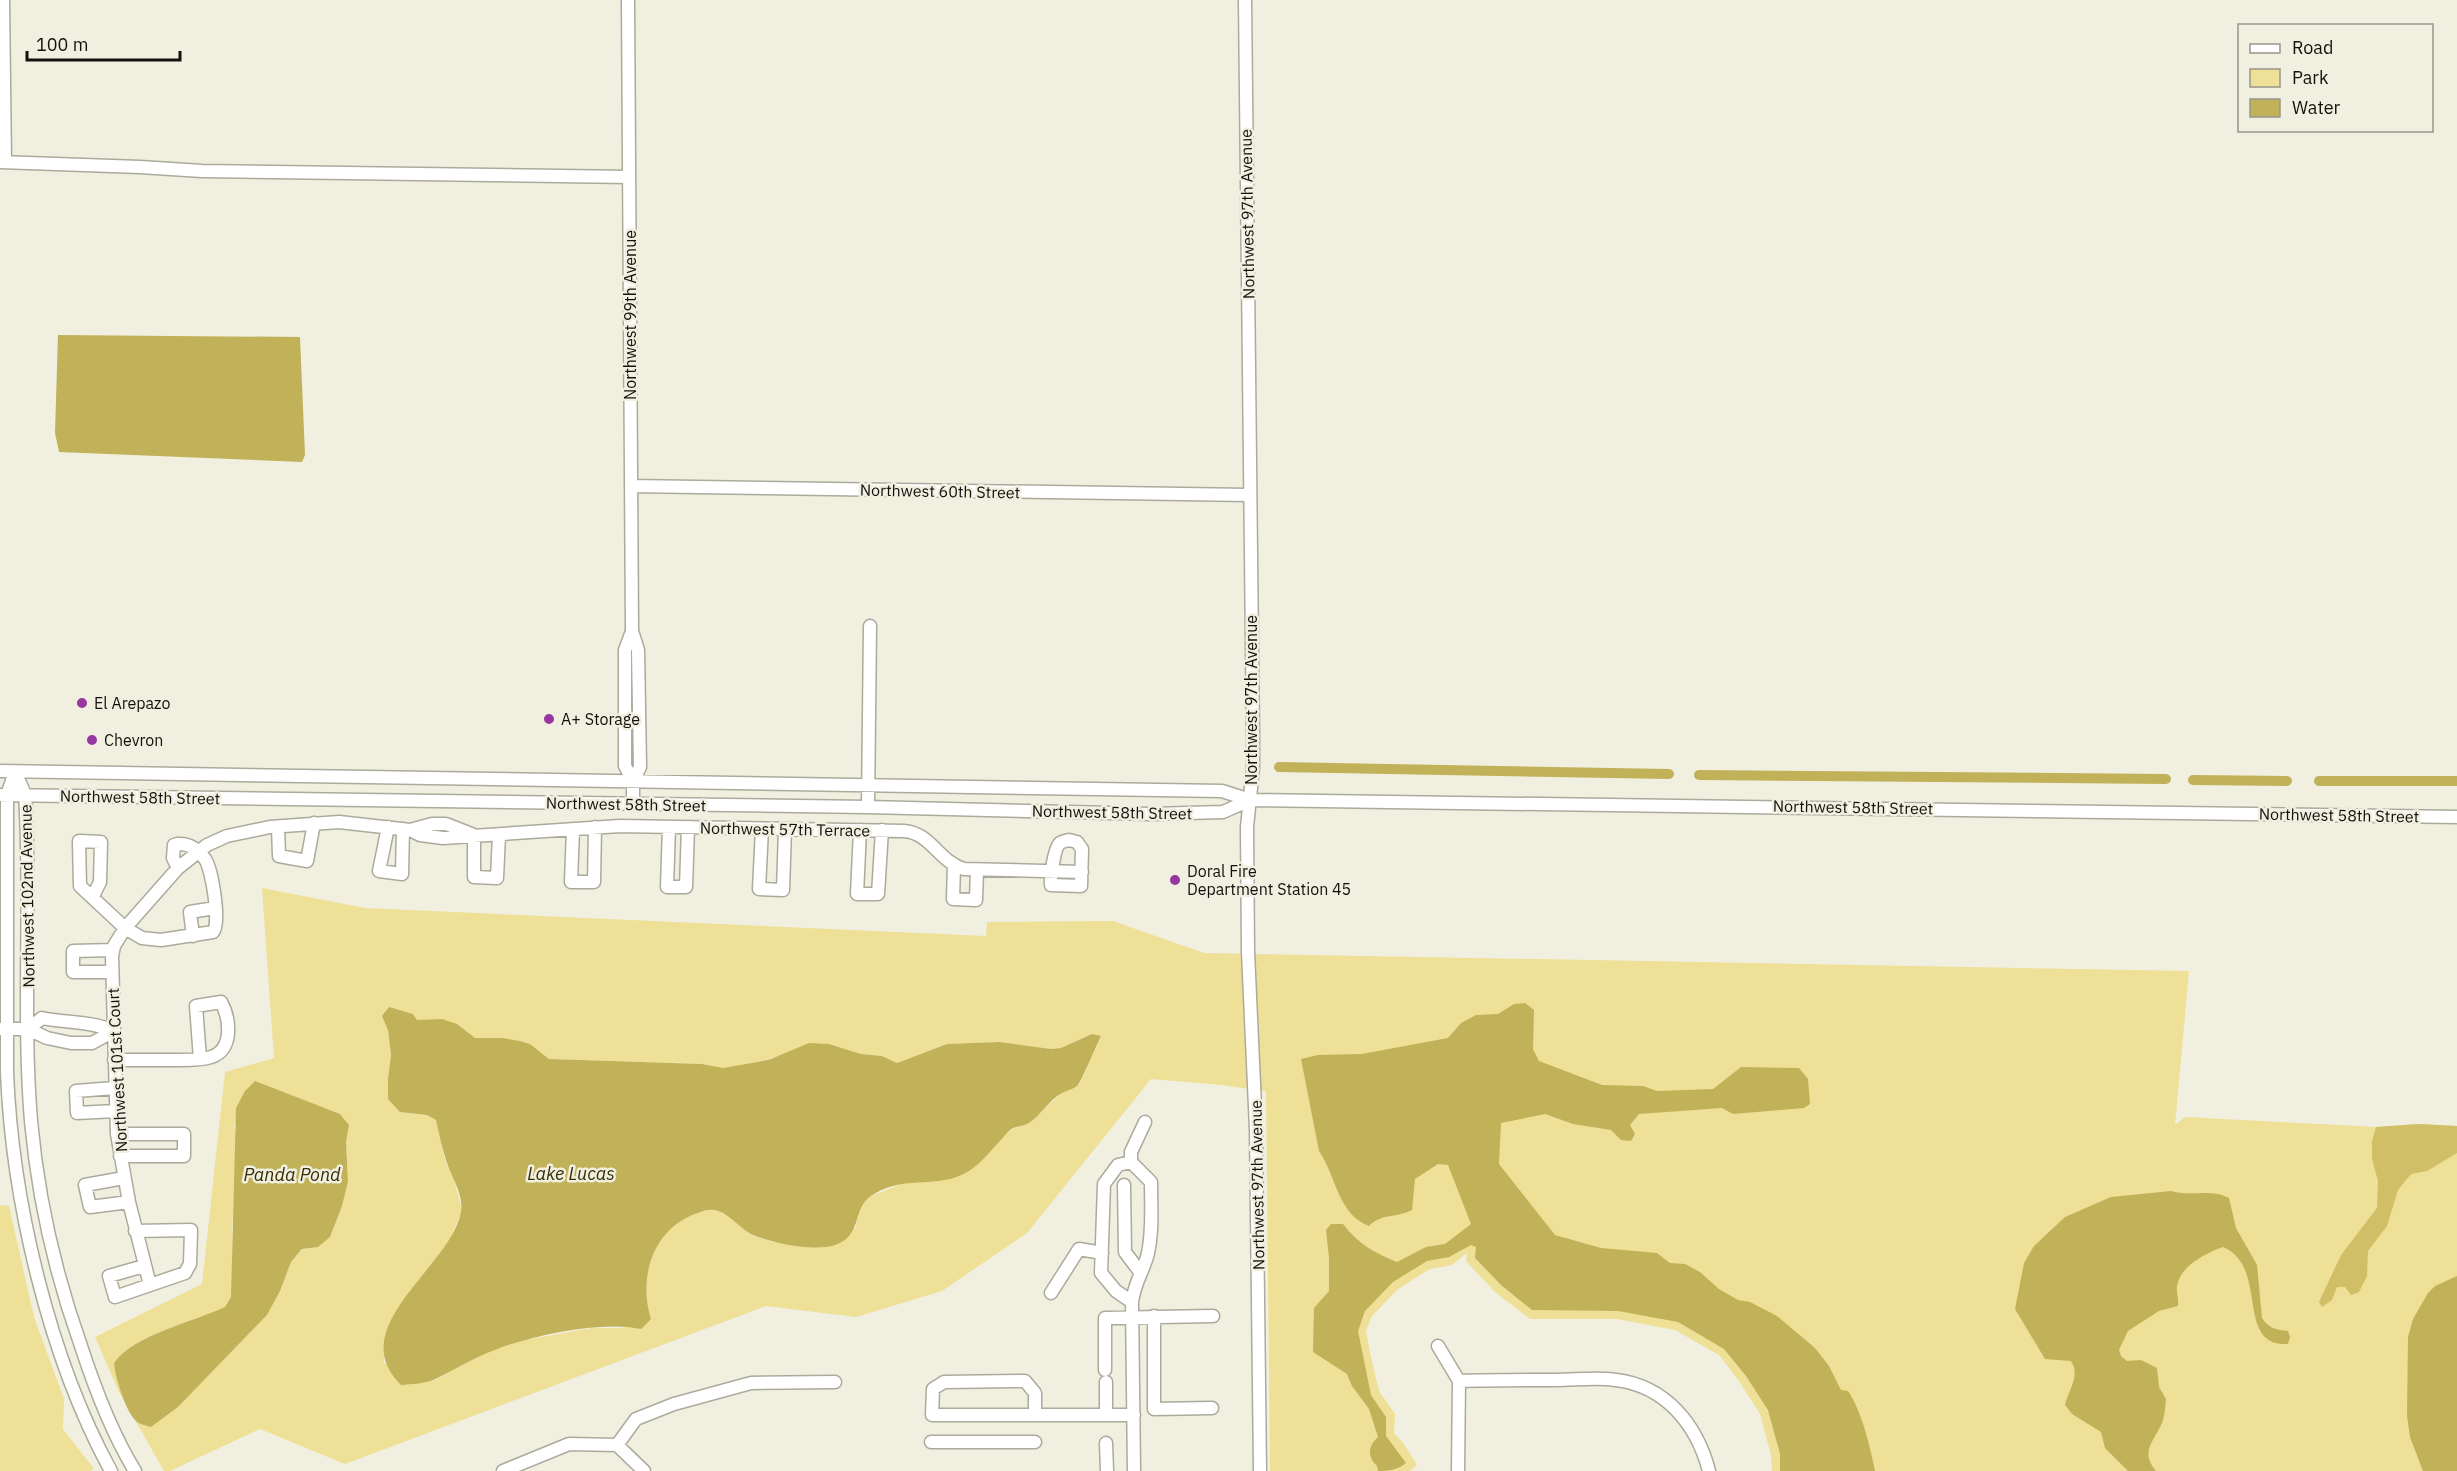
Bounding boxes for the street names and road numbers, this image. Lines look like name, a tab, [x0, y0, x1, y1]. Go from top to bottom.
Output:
street label: Northwest 97th Avenue	[1236, 129, 1258, 299]
street label: Northwest 99th Avenue	[620, 230, 640, 400]
street label: Northwest 60th Street	[860, 480, 1020, 502]
street label: Northwest 97th Avenue	[1241, 615, 1261, 785]
street label: Northwest 58th Street	[60, 786, 220, 808]
street label: Northwest 58th Street	[546, 793, 706, 815]
street label: Northwest 58th Street	[1773, 796, 1933, 818]
street label: Northwest 58th Street	[1032, 801, 1192, 823]
street label: Northwest 102nd Avenue	[15, 804, 39, 988]
street label: Northwest 58th Street	[2259, 804, 2419, 826]
street label: Northwest 57th Terrace	[700, 818, 871, 840]
street label: Northwest 101st Court	[103, 987, 131, 1153]
street label: Northwest 97th Avenue	[1246, 1100, 1268, 1270]

